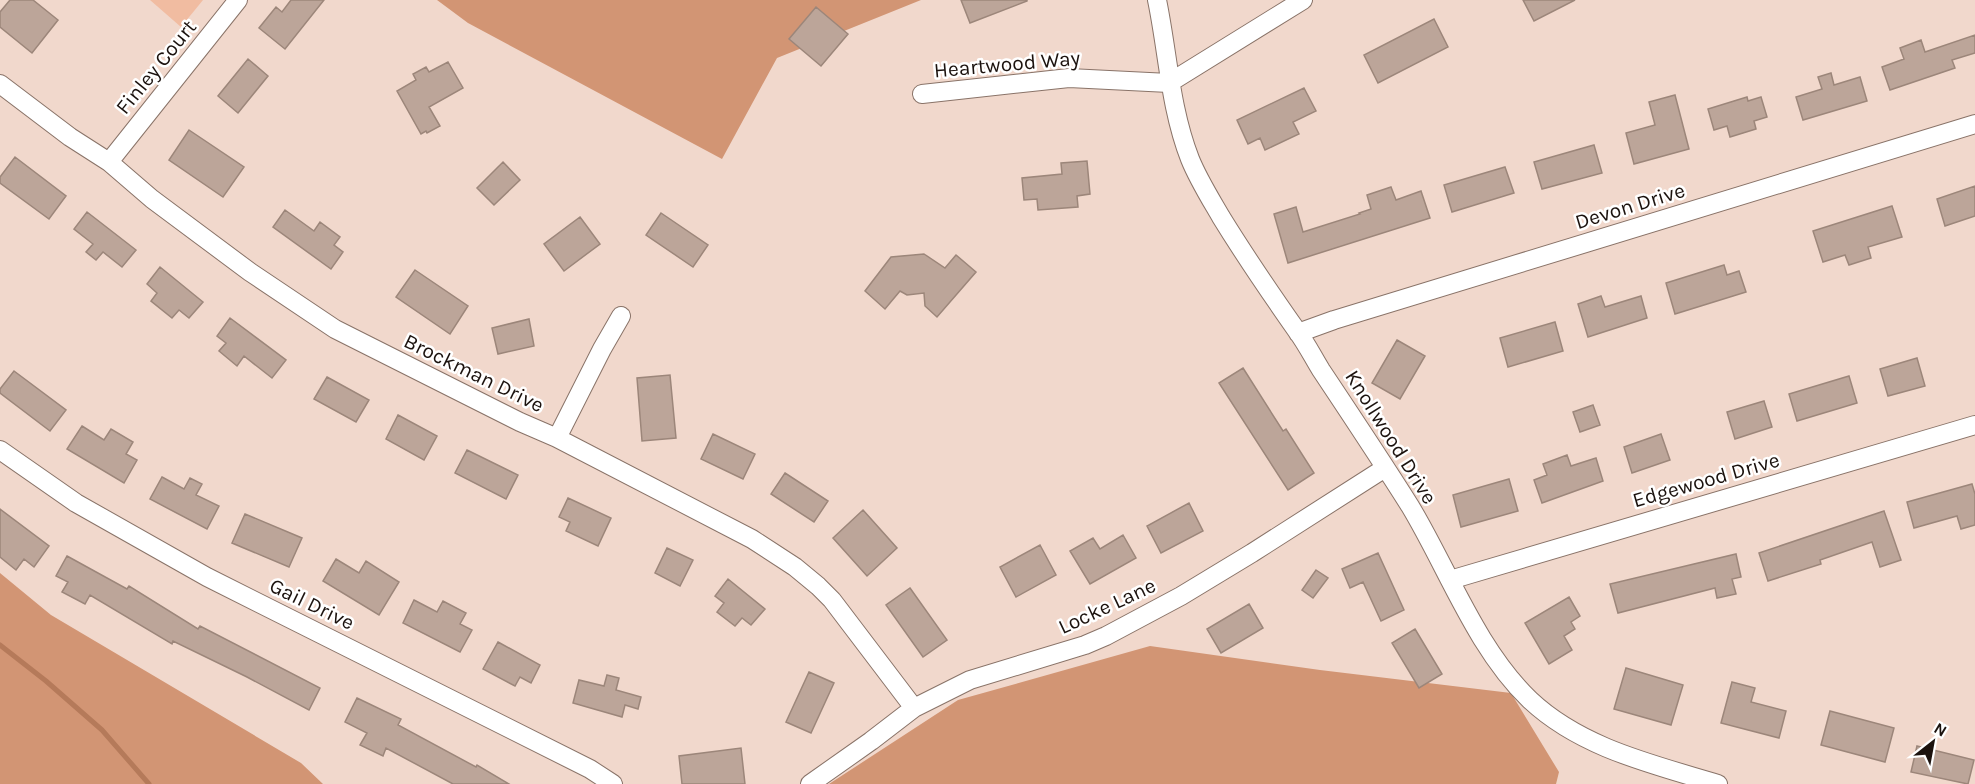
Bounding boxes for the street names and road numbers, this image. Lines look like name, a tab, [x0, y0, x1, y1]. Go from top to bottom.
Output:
street label: Finley Court	[111, 15, 201, 119]
street label: Heartwood Way	[933, 46, 1081, 82]
street label: Devon Drive	[1572, 178, 1688, 234]
street label: Brockman Drive	[400, 329, 548, 417]
street label: Knollwood Drive	[1340, 366, 1442, 508]
street label: Edgewood Drive	[1630, 448, 1782, 512]
street label: Gail Drive	[266, 573, 358, 635]
street label: Locke Lane	[1055, 573, 1159, 639]

